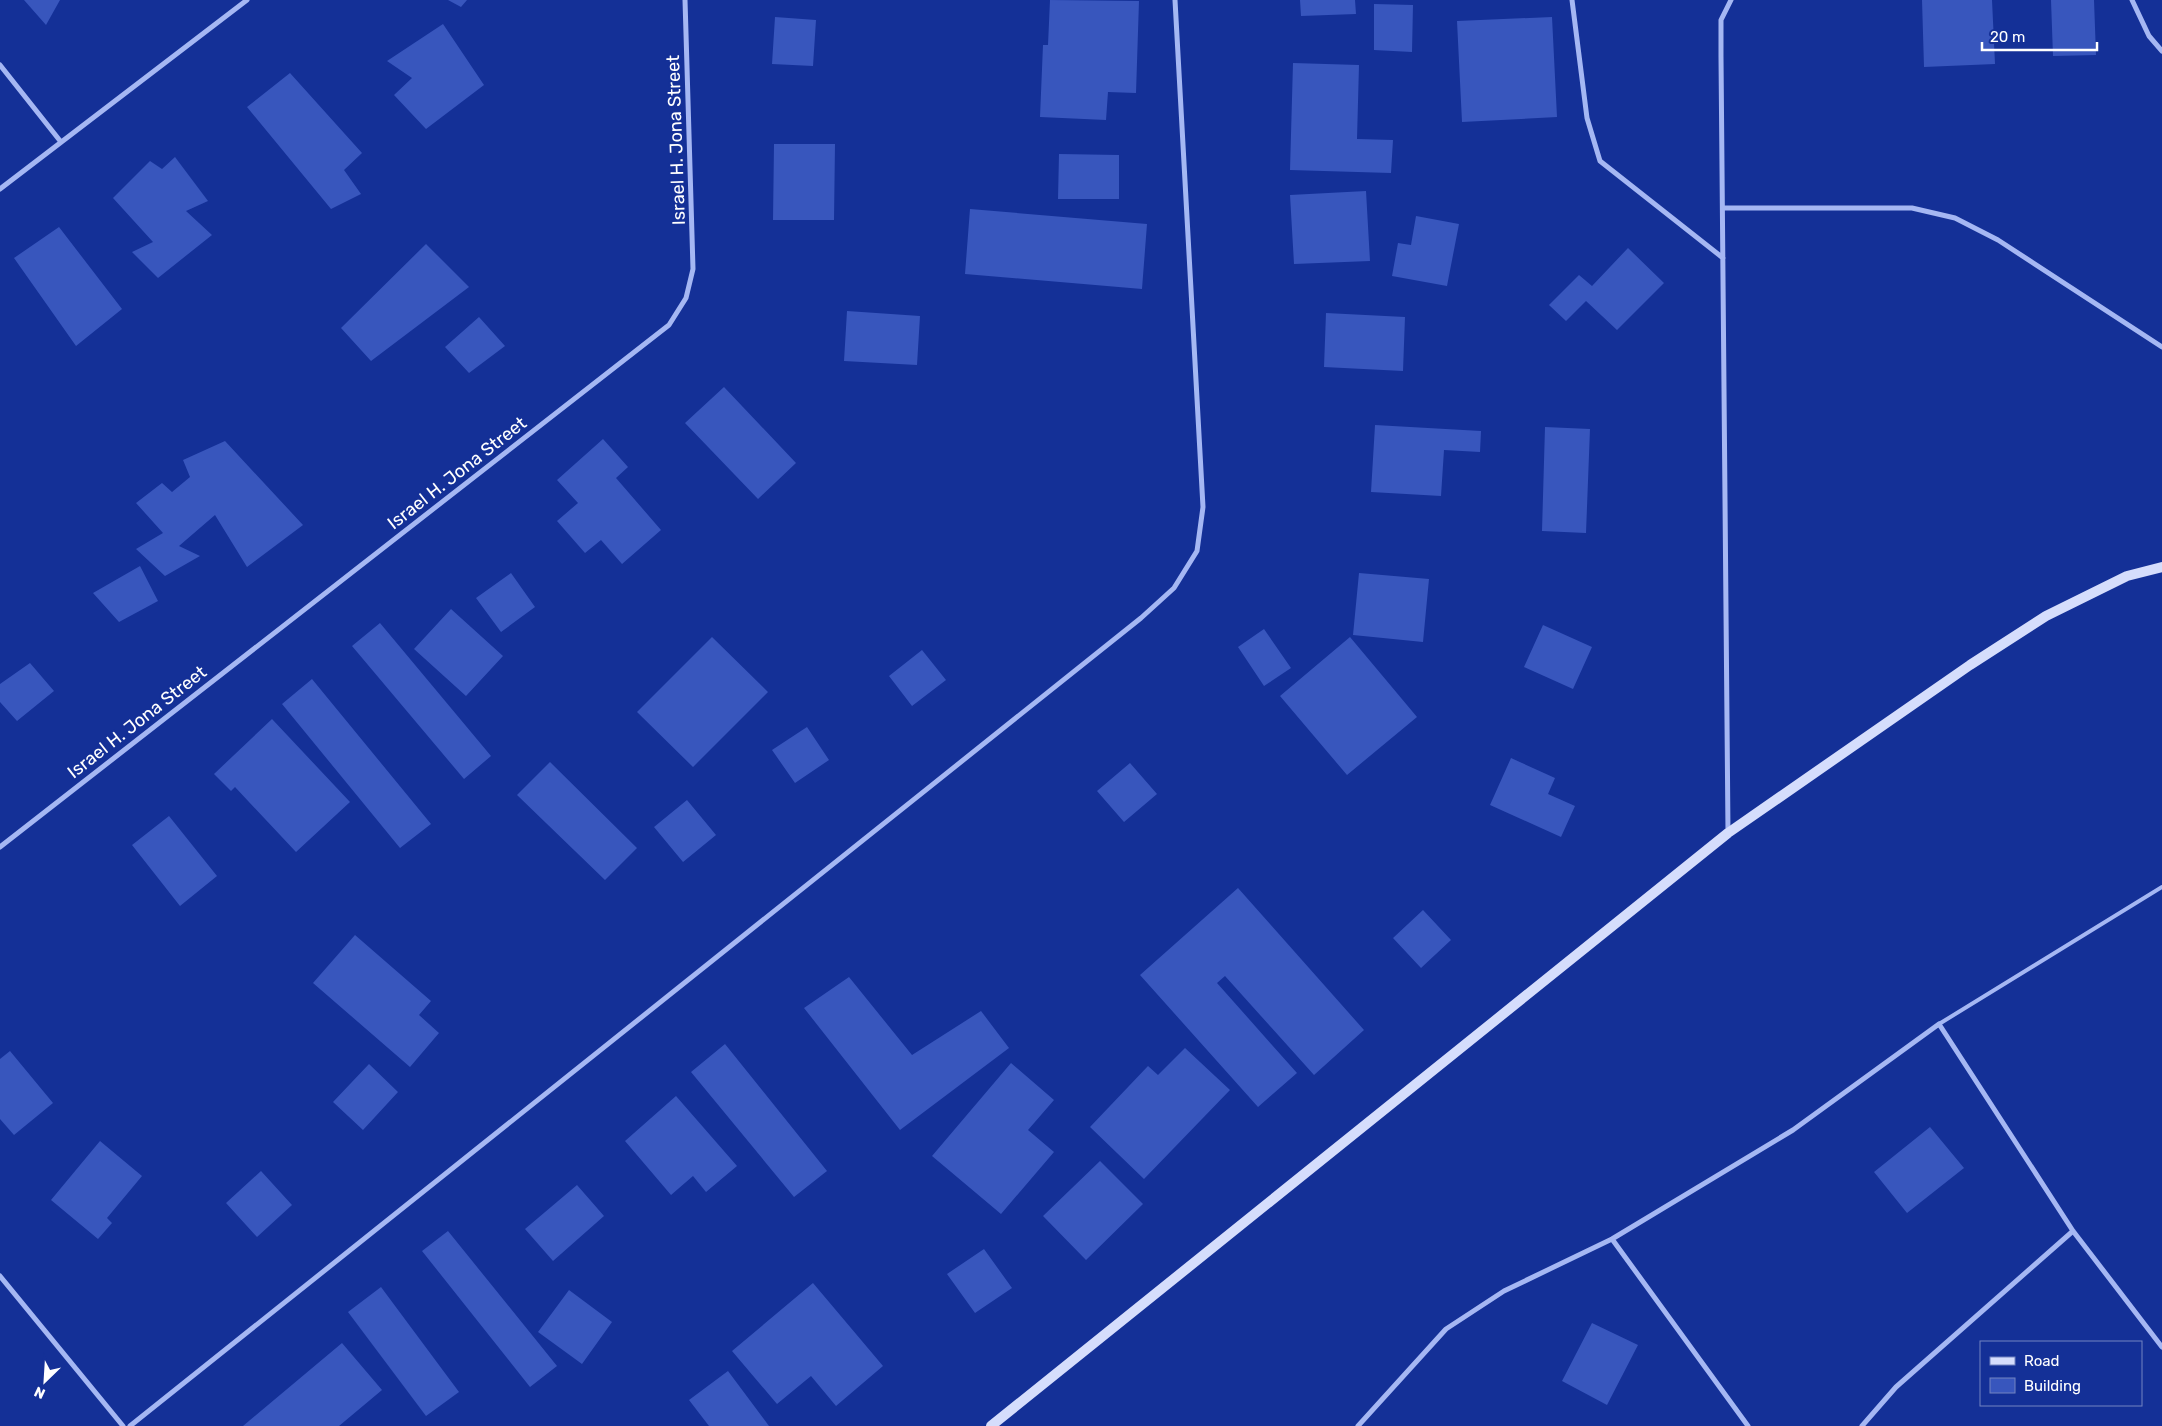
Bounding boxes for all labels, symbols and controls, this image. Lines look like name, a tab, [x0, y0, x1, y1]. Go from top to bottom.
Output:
scale bar	[1982, 20, 2097, 52]
text: 20 m	[1990, 28, 2025, 46]
street label: Israel H. Jona Street	[662, 55, 690, 225]
street label: Israel H. Jona Street	[383, 412, 531, 534]
street label: Israel H. Jona Street	[63, 661, 211, 783]
legend	[1980, 1341, 2142, 1406]
text: Road	[2024, 1352, 2060, 1370]
north arrow	[20, 1356, 70, 1406]
text: Building	[2024, 1377, 2081, 1395]
text: N	[32, 1382, 48, 1402]

